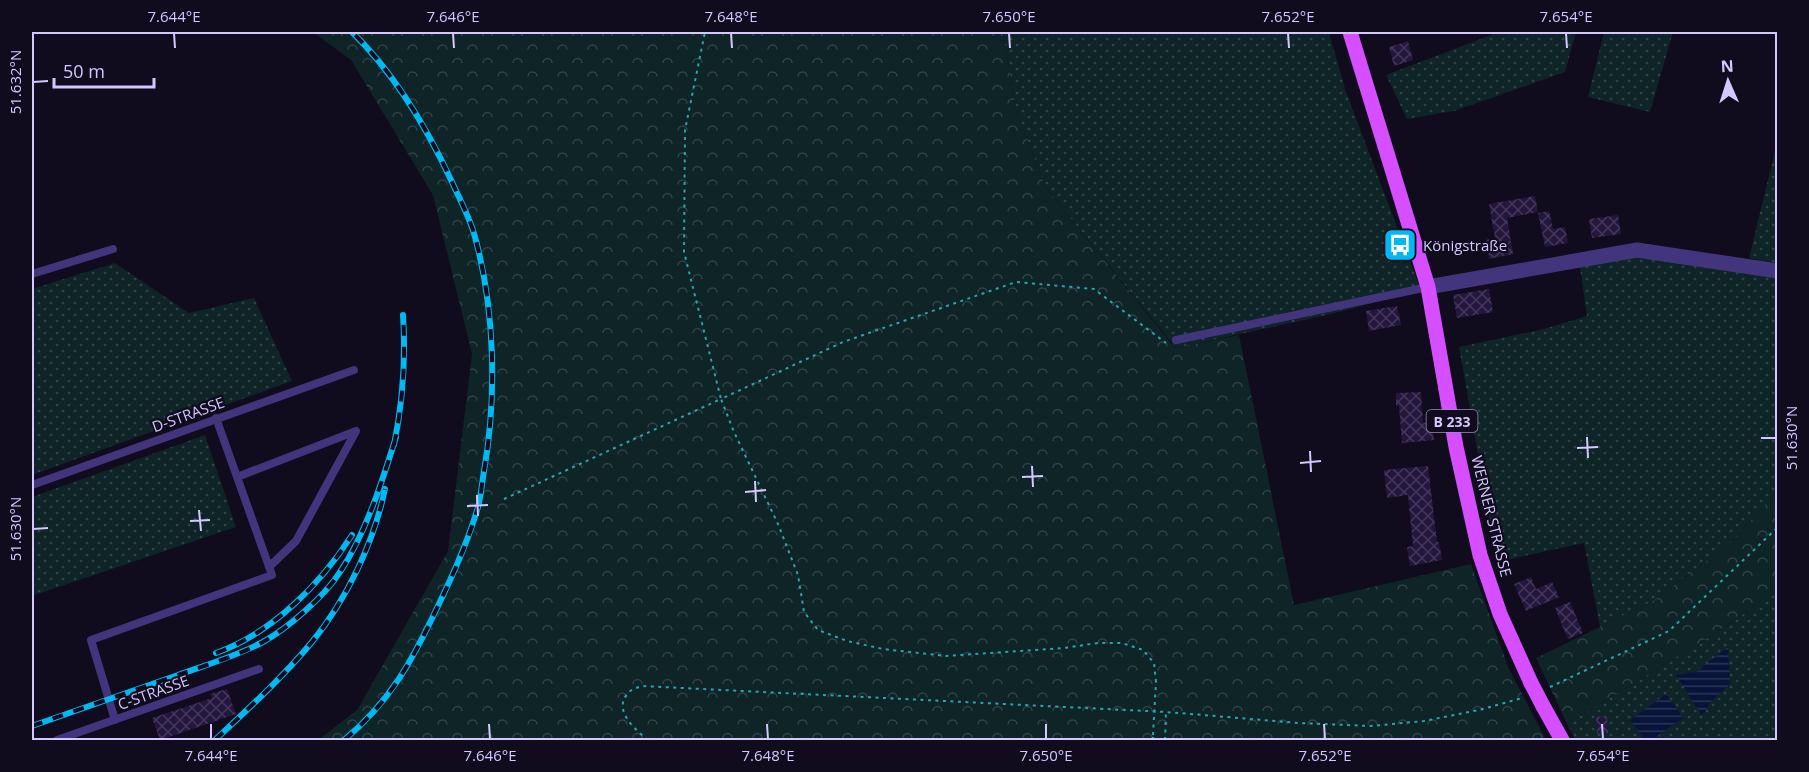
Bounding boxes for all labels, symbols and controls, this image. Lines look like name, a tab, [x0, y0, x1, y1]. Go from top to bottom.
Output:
text: 7.644°E	[147, 6, 201, 26]
text: 7.646°E	[426, 6, 480, 26]
text: 7.648°E	[704, 6, 758, 26]
text: 7.650°E	[982, 6, 1036, 26]
text: 7.652°E	[1261, 6, 1315, 26]
text: 7.654°E	[1539, 6, 1593, 26]
text: 51.632°N	[5, 50, 25, 114]
scale bar	[54, 51, 154, 89]
north arrow	[1698, 51, 1758, 111]
text: N	[1720, 55, 1734, 77]
text: 50 m	[63, 59, 105, 83]
bus stop icon: Königstraße	[1382, 227, 1418, 263]
place label: Königstraße	[1423, 235, 1507, 255]
street label: D-STRASSE	[149, 392, 227, 436]
text: 51.630°N	[1781, 406, 1801, 470]
road number: B 233	[1426, 410, 1478, 432]
street label: WERNER STRASSE	[1467, 453, 1517, 579]
text: 51.630°N	[5, 497, 25, 561]
street label: C-STRASSE	[115, 670, 191, 714]
text: 7.644°E	[184, 745, 238, 765]
text: 7.646°E	[463, 745, 517, 765]
text: 7.648°E	[741, 745, 795, 765]
text: 7.650°E	[1019, 745, 1073, 765]
text: 7.652°E	[1298, 745, 1352, 765]
text: 7.654°E	[1576, 745, 1630, 765]

